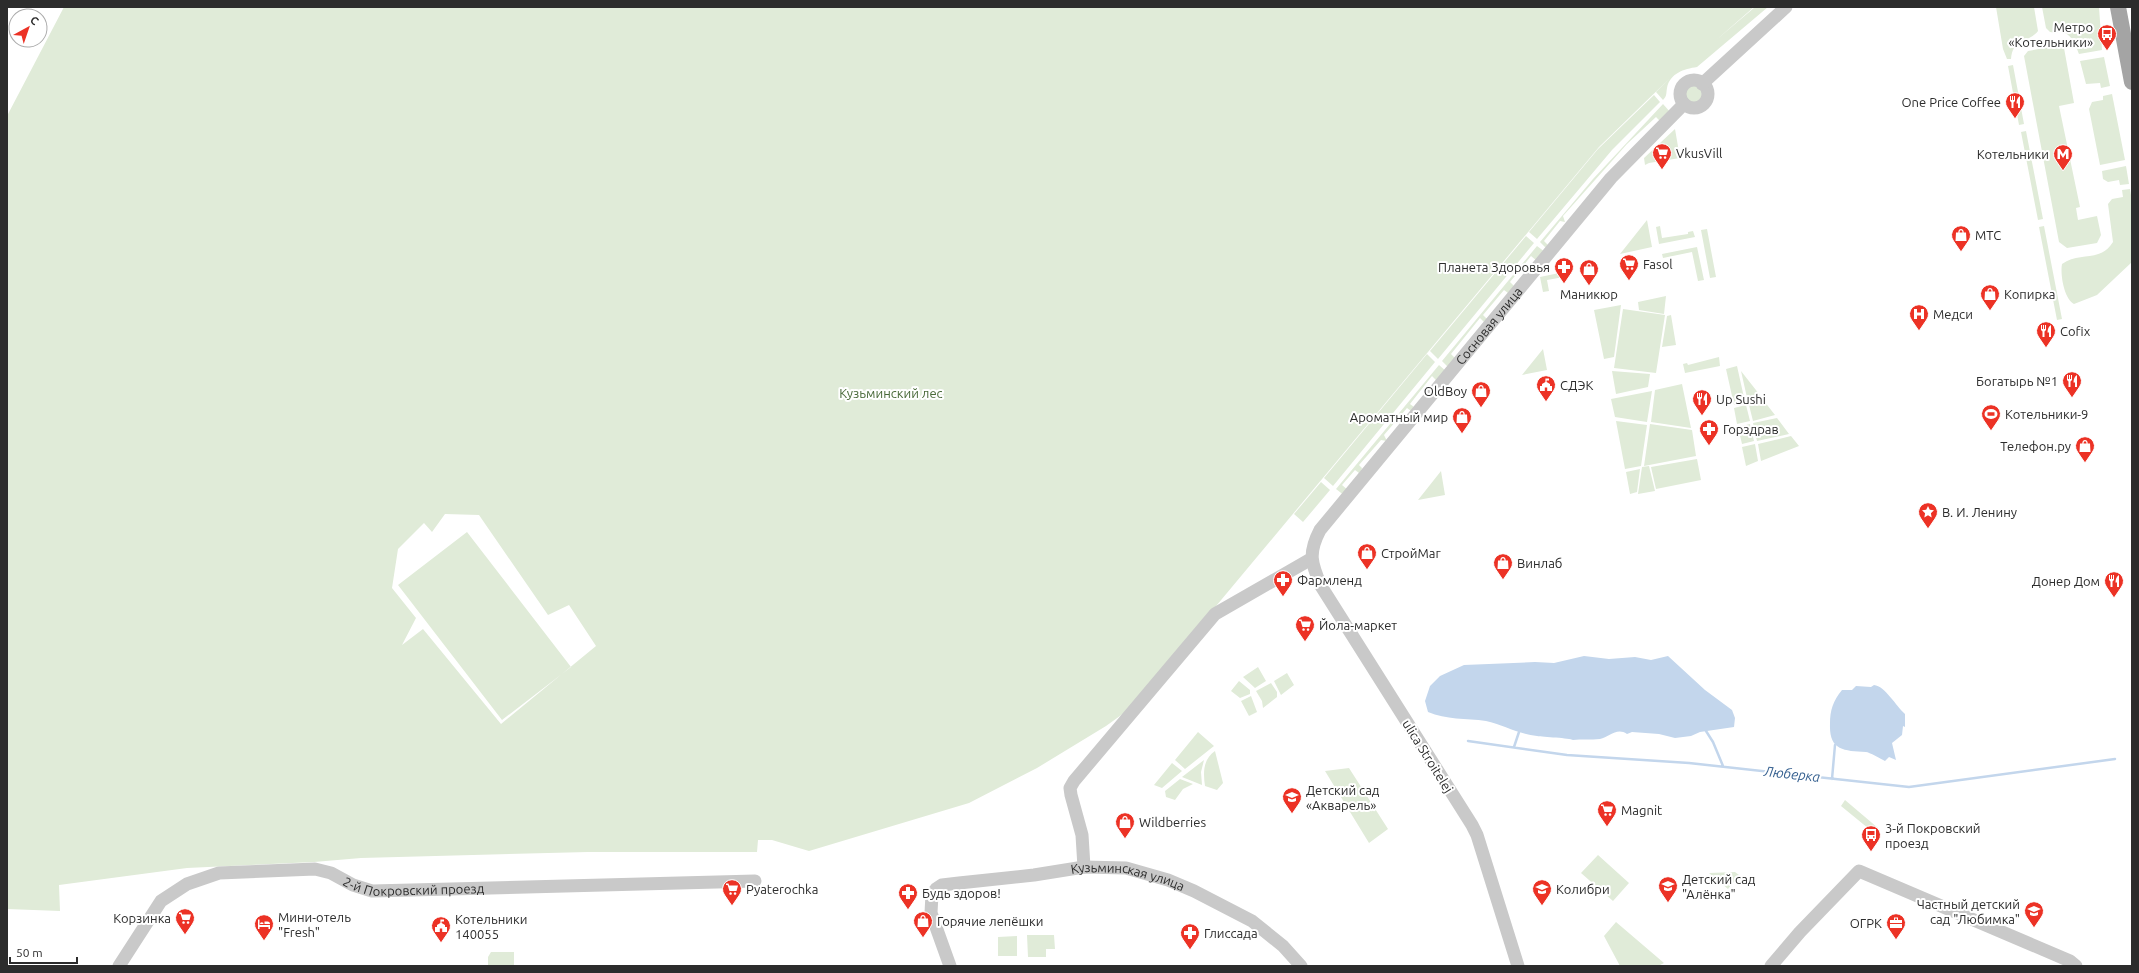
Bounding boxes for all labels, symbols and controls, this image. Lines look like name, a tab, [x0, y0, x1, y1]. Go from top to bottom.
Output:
north arrow	[8, 8, 48, 48]
text: С	[28, 13, 41, 27]
place label: Метро «Котельники»	[2008, 20, 2093, 49]
bus stop icon: Метро «Котельники»	[2096, 23, 2118, 51]
restaurant icon: One Price Coffee	[2004, 91, 2026, 119]
place label: One Price Coffee	[1902, 95, 2001, 109]
supermarket icon: VkusVill	[1651, 142, 1673, 170]
metro station icon: Котельники	[2052, 143, 2074, 171]
place label: VkusVill	[1676, 146, 1723, 160]
place label: Котельники	[1977, 147, 2049, 161]
shop icon: МТС	[1950, 224, 1972, 252]
place label: МТС	[1975, 228, 2001, 242]
supermarket icon: Fasol	[1618, 253, 1640, 281]
pharmacy icon: Планета Здоровья	[1553, 256, 1575, 284]
place label: Fasol	[1643, 257, 1673, 271]
shop icon: Маникюр	[1578, 258, 1600, 286]
place label: Планета Здоровья	[1438, 260, 1550, 274]
shop icon: Копирка	[1979, 283, 2001, 311]
street label: Сосновая улица	[1453, 284, 1525, 367]
place label: Маникюр	[1560, 287, 1618, 301]
place label: Копирка	[2004, 287, 2056, 301]
hospital icon: Медси	[1908, 303, 1930, 331]
place label: Медси	[1933, 307, 1973, 321]
restaurant icon: Cofix	[2035, 320, 2057, 348]
place label: Cofix	[2060, 324, 2091, 338]
restaurant icon: Богатырь №1	[2061, 370, 2083, 398]
public building icon: СДЭК	[1535, 374, 1557, 402]
place label: Богатырь №1	[1976, 374, 2058, 388]
place label: СДЭК	[1560, 378, 1593, 392]
shop icon: OldBoy	[1470, 380, 1492, 408]
place label: OldBoy	[1424, 384, 1467, 398]
park label: Кузьминский лес	[839, 386, 943, 400]
restaurant icon: Up Sushi	[1691, 388, 1713, 416]
place label: Up Sushi	[1716, 392, 1766, 406]
sports icon: Котельники-9	[1980, 403, 2002, 431]
shop icon: Ароматный мир	[1451, 406, 1473, 434]
place label: Котельники-9	[2005, 407, 2088, 421]
place label: Ароматный мир	[1350, 410, 1448, 424]
pharmacy icon: Горздрав	[1698, 418, 1720, 446]
place label: Горздрав	[1723, 422, 1779, 436]
shop icon: Телефон.ру	[2074, 435, 2096, 463]
place label: Телефон.ру	[2000, 439, 2071, 453]
place icon: В. И. Ленину	[1917, 501, 1939, 529]
place label: В. И. Ленину	[1942, 505, 2017, 519]
shop icon: СтройМаг	[1356, 542, 1378, 570]
place label: СтройМаг	[1381, 546, 1441, 560]
shop icon: Винлаб	[1492, 552, 1514, 580]
place label: Винлаб	[1517, 556, 1562, 570]
pharmacy icon: Фармленд	[1272, 569, 1294, 597]
restaurant icon: Донер Дом	[2103, 570, 2125, 598]
place label: Фармленд	[1297, 573, 1362, 587]
place label: Донер Дом	[2032, 574, 2100, 588]
supermarket icon: Йола-маркет	[1294, 614, 1316, 642]
place label: Йола-маркет	[1319, 618, 1397, 632]
street label: ulica Stroitelej	[1400, 717, 1456, 795]
water label: Люберка	[1762, 763, 1821, 785]
place label: Детский сад «Акварель»	[1306, 783, 1380, 812]
school or university icon: Детский сад «Акварель»	[1281, 786, 1303, 814]
supermarket icon: Magnit	[1596, 799, 1618, 827]
place label: Magnit	[1621, 803, 1662, 817]
shop icon: Wildberries	[1114, 811, 1136, 839]
place label: Wildberries	[1139, 815, 1206, 829]
place label: 3-й Покровский проезд	[1885, 821, 1981, 850]
bus stop icon: 3-й Покровский проезд	[1860, 824, 1882, 852]
street label: Кузьминская улица	[1070, 860, 1187, 893]
place label: Детский сад "Алёнка"	[1682, 872, 1756, 901]
street label: 2-й Покровский проезд	[341, 874, 485, 898]
school or university icon: Детский сад "Алёнка"	[1657, 875, 1679, 903]
supermarket icon: Pyaterochka	[721, 878, 743, 906]
school or university icon: Колибри	[1531, 878, 1553, 906]
place label: Pyaterochka	[746, 882, 818, 896]
pharmacy icon: Будь здоров!	[897, 882, 919, 910]
place label: Колибри	[1556, 882, 1610, 896]
place label: Будь здоров!	[922, 886, 1001, 900]
place label: Частный детский сад "Любимка"	[1917, 897, 2020, 926]
school or university icon: Частный детский сад "Любимка"	[2023, 900, 2045, 928]
supermarket icon: Корзинка	[174, 907, 196, 935]
place label: Мини-отель "Fresh"	[278, 910, 351, 939]
shop icon: Горячие лепёшки	[912, 910, 934, 938]
place label: Корзинка	[113, 911, 171, 925]
place label: Котельники 140055	[455, 912, 527, 941]
office icon: ОГРК	[1885, 912, 1907, 940]
hotel icon: Мини-отель "Fresh"	[253, 913, 275, 941]
place label: Горячие лепёшки	[937, 914, 1043, 928]
public building icon: Котельники 140055	[430, 915, 452, 943]
place label: ОГРК	[1850, 916, 1882, 930]
pharmacy icon: Глиссада	[1179, 922, 1201, 950]
place label: Глиссада	[1204, 926, 1258, 940]
scale bar	[10, 939, 77, 965]
text: 50 m	[16, 946, 43, 959]

